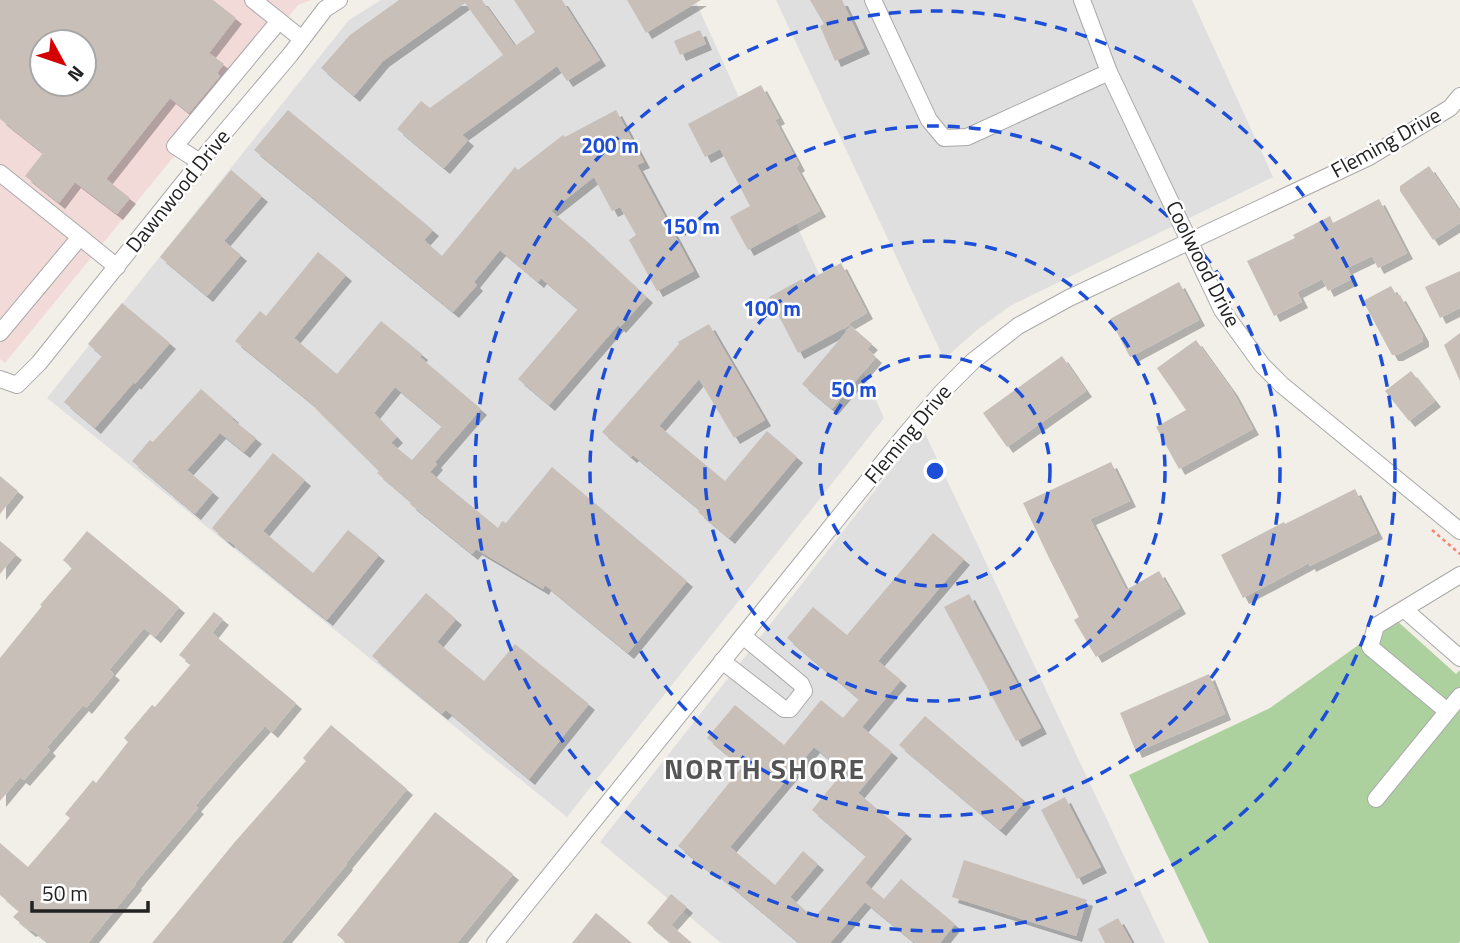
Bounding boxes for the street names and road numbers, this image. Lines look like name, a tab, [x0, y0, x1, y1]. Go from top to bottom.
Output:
street label: Fleming Drive	[1325, 99, 1446, 186]
street label: Dawnwood Drive	[117, 122, 237, 259]
street label: Coolwood Drive	[1158, 195, 1249, 332]
street label: Fleming Drive	[856, 377, 958, 490]

